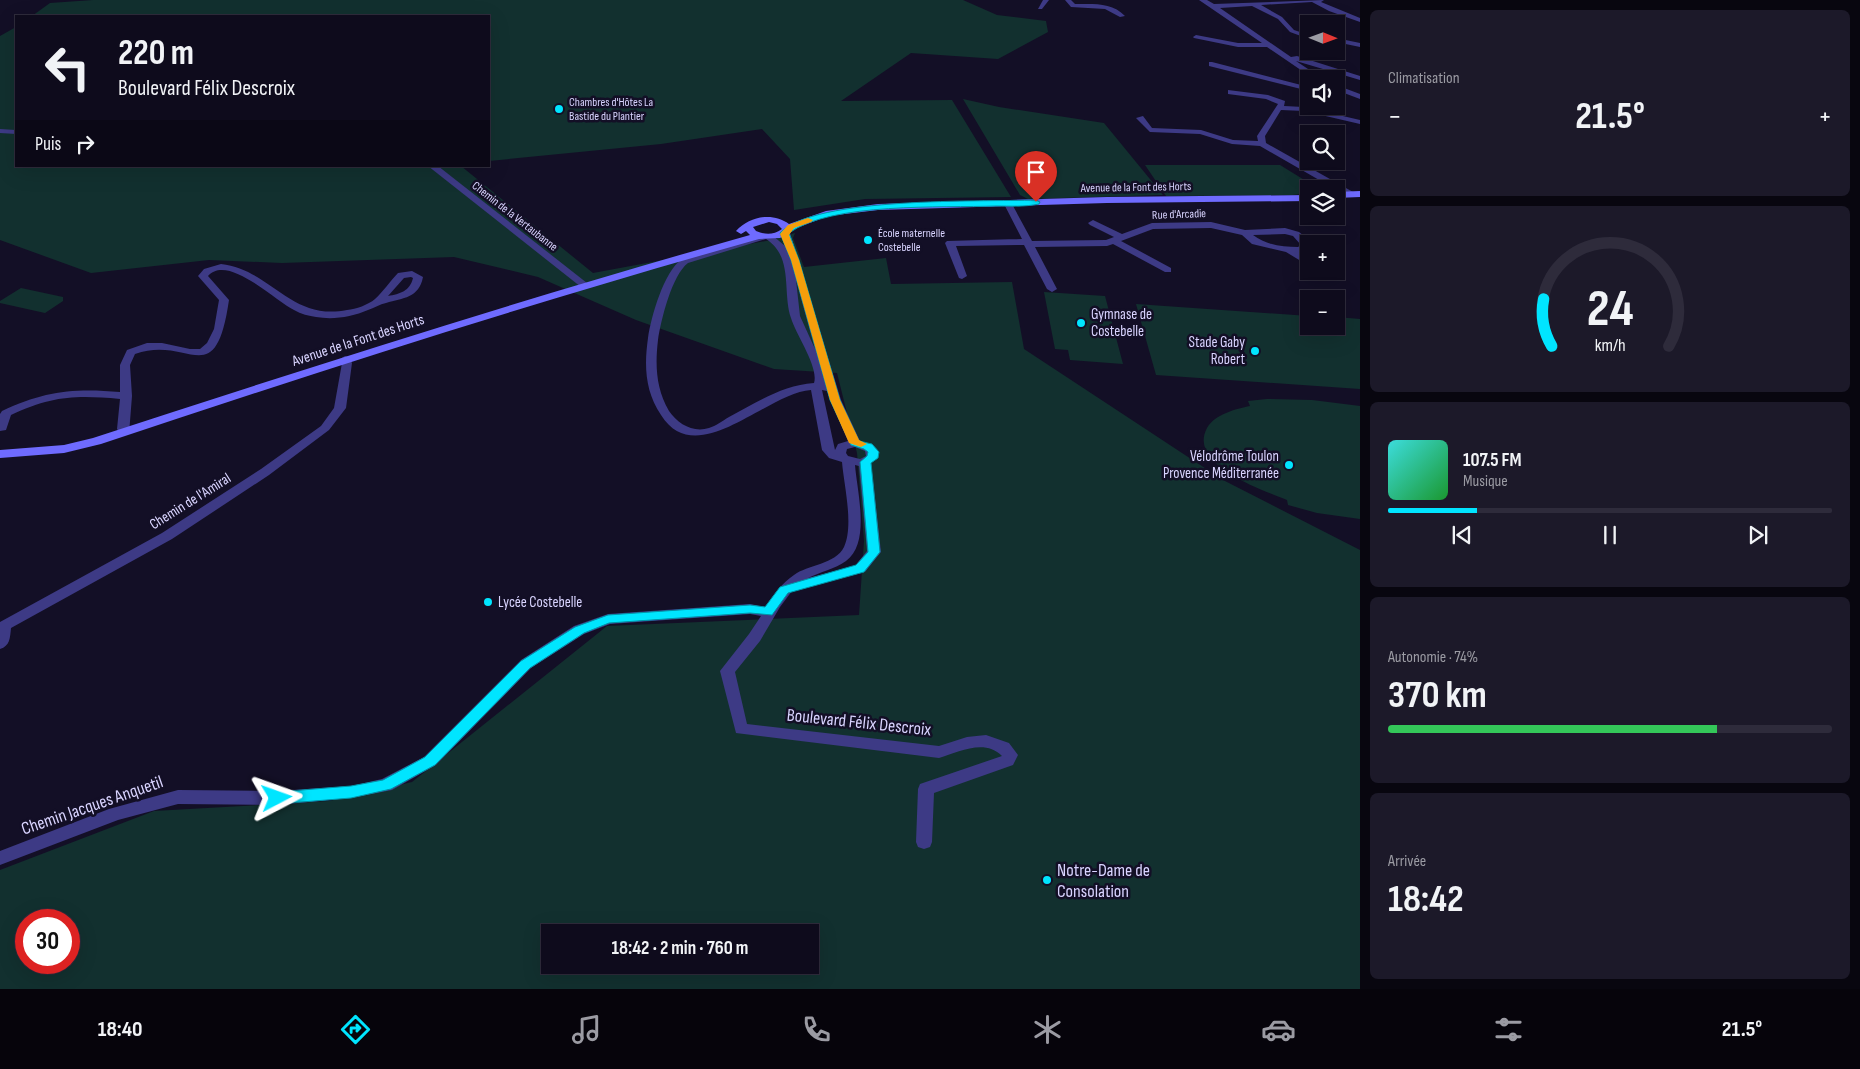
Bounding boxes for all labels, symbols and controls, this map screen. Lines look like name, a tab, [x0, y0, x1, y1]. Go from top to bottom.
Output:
north arrow	[1300, 15, 1345, 60]
map controls	[1300, 15, 1345, 335]
text: 220 m	[118, 32, 194, 75]
icon: left	[35, 35, 100, 100]
text: Climatisation	[1388, 69, 1460, 88]
button: sound	[1300, 70, 1345, 115]
text: Boulevard Félix Descroix	[118, 75, 295, 102]
text: 21.5°	[1575, 94, 1645, 139]
place label: Chambres d'Hôtes La Bastide du Plantier	[569, 95, 654, 124]
text: −	[1388, 100, 1402, 133]
text: +	[1818, 100, 1832, 133]
marker: Chambres d'Hôtes La Bastide du Plantier	[553, 103, 565, 115]
button: search	[1300, 125, 1345, 170]
icon: right	[71, 130, 99, 158]
text: Puis	[35, 133, 61, 156]
pin	[1015, 151, 1057, 202]
icon: arrive	[1022, 158, 1050, 186]
street label: Chemin de la Vertaubanne	[469, 178, 561, 255]
street label: Avenue de la Font des Horts	[1080, 179, 1191, 196]
button: layers	[1300, 180, 1345, 225]
street label: Rue d'Arcadie	[1152, 206, 1206, 223]
place label: École maternelle Costebelle	[878, 226, 945, 255]
marker: École maternelle Costebelle	[862, 234, 874, 246]
button: +	[1300, 235, 1345, 280]
text: 24	[1587, 278, 1633, 341]
button: −	[1300, 290, 1345, 335]
place label: Gymnase de Costebelle	[1091, 305, 1152, 341]
street label: Avenue de la Font des Horts	[289, 310, 427, 371]
marker: Gymnase de Costebelle	[1075, 317, 1087, 329]
place label: Stade Gaby Robert	[1189, 333, 1245, 369]
text: km/h	[1595, 335, 1625, 356]
marker: Stade Gaby Robert	[1249, 345, 1261, 357]
place label: Vélodrôme Toulon Provence Méditerranée	[1163, 447, 1279, 483]
text: 107.5 FM	[1463, 449, 1522, 472]
marker: Vélodrôme Toulon Provence Méditerranée	[1283, 459, 1295, 471]
street label: Chemin de l'Amiral	[146, 469, 235, 534]
text: Musique	[1463, 472, 1508, 491]
icon: previous	[1448, 521, 1476, 549]
icon: pause	[1596, 521, 1624, 549]
icon: next	[1744, 521, 1772, 549]
place label: Lycée Costebelle	[498, 593, 582, 612]
marker: Lycée Costebelle	[482, 596, 494, 608]
text: Autonomie · 74%	[1388, 648, 1478, 667]
text: 370 km	[1388, 673, 1487, 718]
street label: Boulevard Félix Descroix	[786, 704, 932, 741]
street label: Chemin Jacques Anquetil	[18, 771, 166, 840]
position arrow	[250, 771, 302, 823]
text: Arrivée	[1388, 852, 1426, 871]
place label: Notre-Dame de Consolation	[1057, 860, 1150, 902]
marker: Notre-Dame de Consolation	[1041, 874, 1053, 886]
text: 18:42	[1388, 877, 1464, 922]
speed limit sign: 30	[15, 909, 80, 974]
text: 18:42 · 2 min · 760 m	[612, 937, 748, 960]
icon: directions	[338, 1012, 373, 1047]
icon: music	[569, 1012, 604, 1047]
icon: phone	[799, 1012, 834, 1047]
icon: climate	[1030, 1012, 1065, 1047]
icon: car	[1261, 1012, 1296, 1047]
icon: filters	[1491, 1012, 1526, 1047]
text: 18:40	[98, 1016, 142, 1043]
text: 21.5°	[1722, 1016, 1762, 1043]

